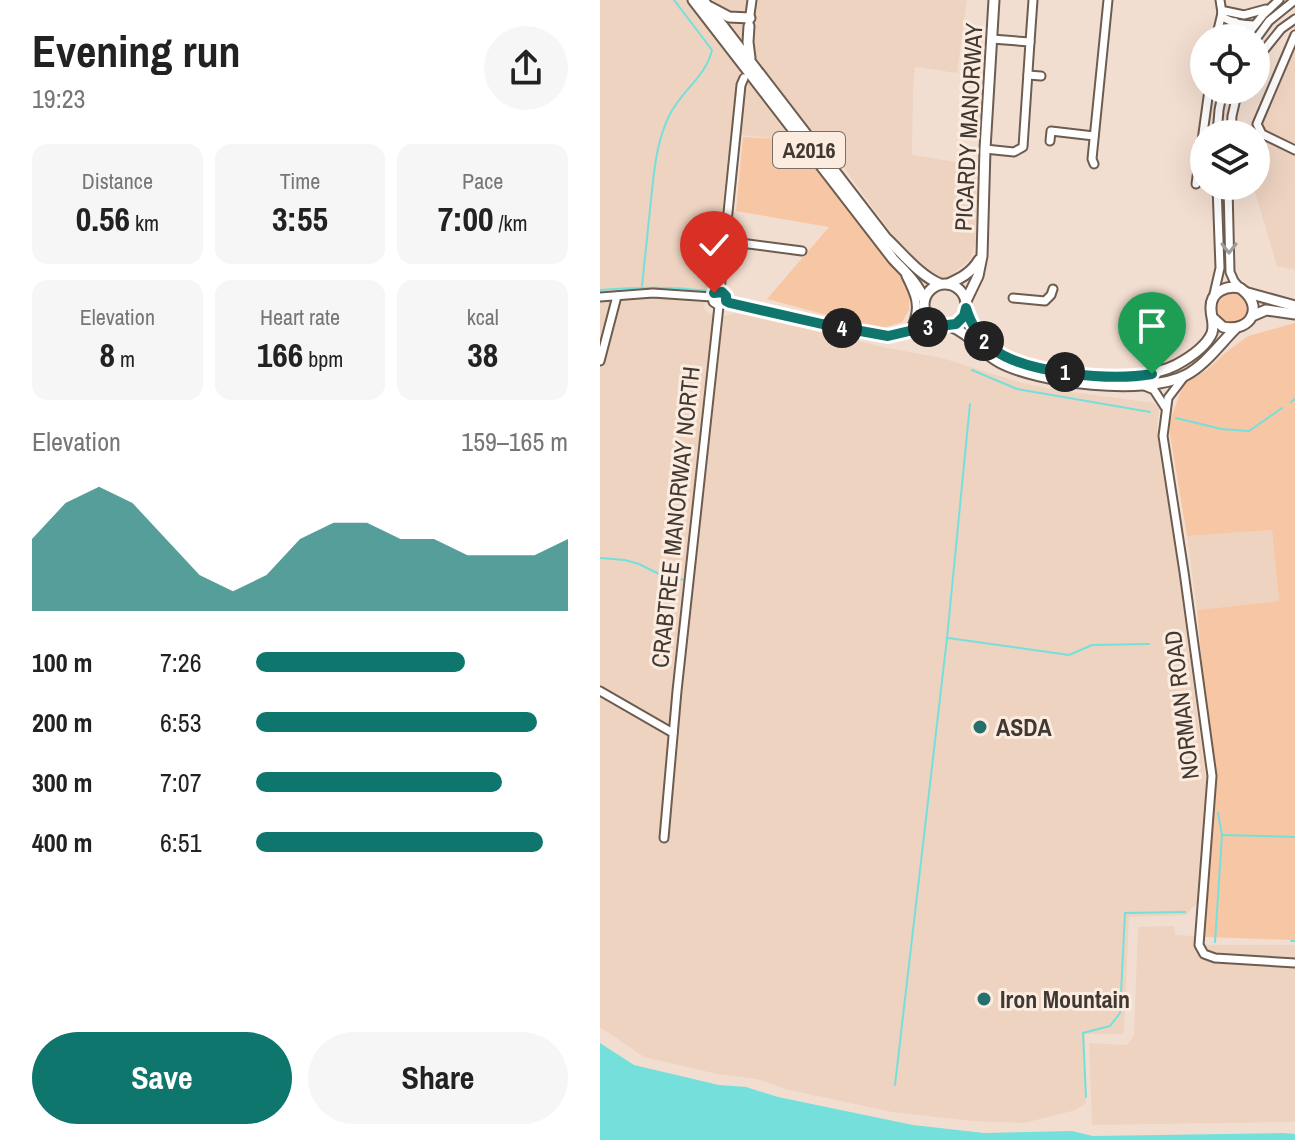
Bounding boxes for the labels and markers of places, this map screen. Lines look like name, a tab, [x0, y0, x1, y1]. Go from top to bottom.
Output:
pin	[680, 211, 748, 293]
pin	[1118, 292, 1186, 374]
pin: 3	[908, 307, 948, 347]
pin: 4	[822, 308, 862, 348]
pin: 2	[964, 321, 1004, 361]
pin: 1	[1045, 352, 1085, 392]
place label: ASDA	[996, 711, 1053, 743]
marker: ASDA	[971, 718, 989, 736]
place label: Iron Mountain	[1000, 983, 1130, 1015]
marker: Iron Mountain	[975, 990, 993, 1008]

